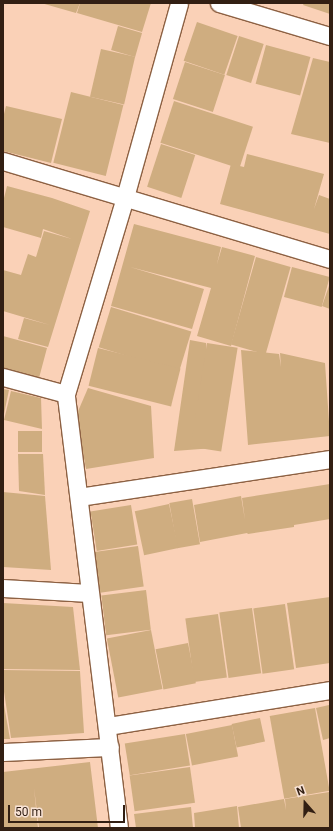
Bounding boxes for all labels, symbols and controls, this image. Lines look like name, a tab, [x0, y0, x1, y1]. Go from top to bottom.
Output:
north arrow	[285, 783, 325, 823]
text: N	[295, 784, 307, 799]
scale bar	[10, 797, 127, 823]
text: 50 m	[15, 805, 42, 819]

